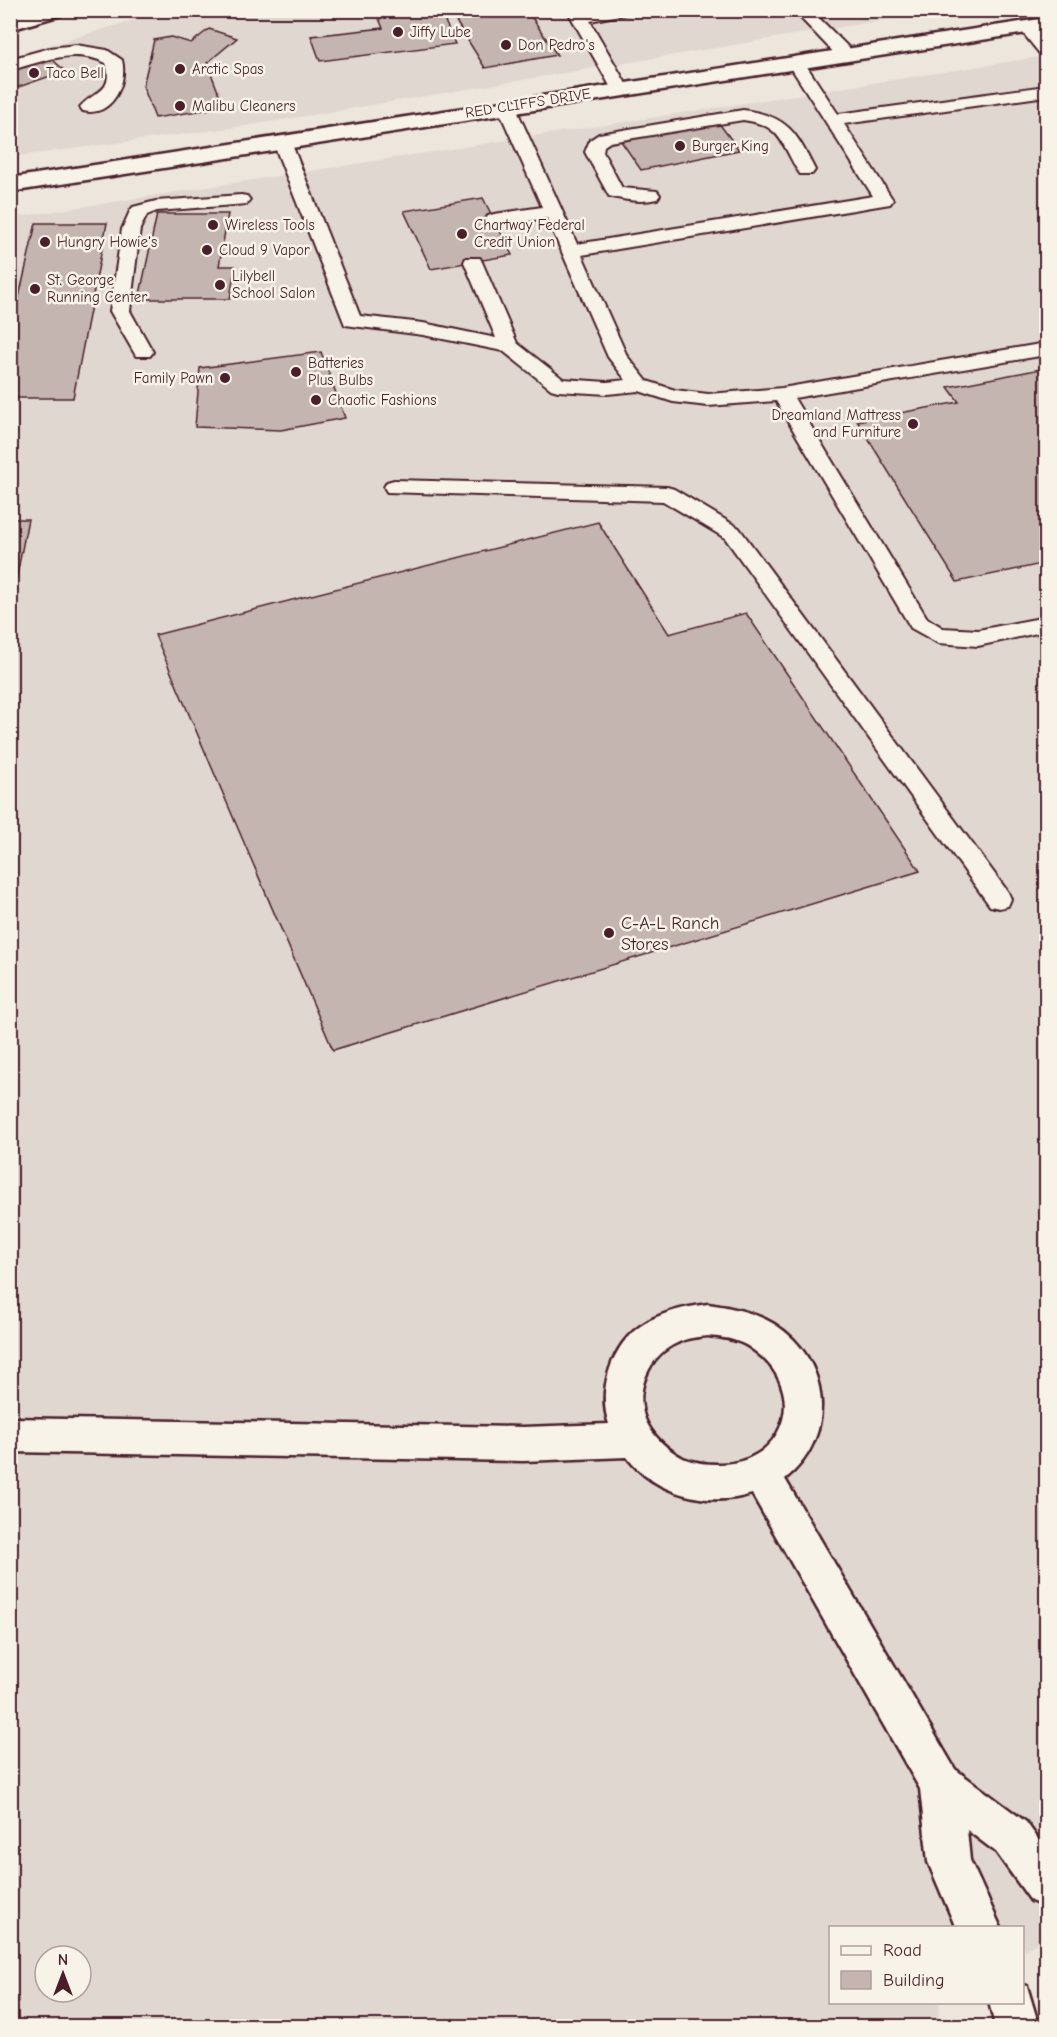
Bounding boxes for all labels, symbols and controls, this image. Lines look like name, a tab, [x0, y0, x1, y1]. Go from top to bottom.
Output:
place label: Jiffy Lube	[410, 23, 471, 41]
marker: Jiffy Lube	[391, 25, 405, 39]
place label: Don Pedro's	[518, 36, 595, 54]
marker: Don Pedro's	[499, 38, 513, 52]
place label: Arctic Spas	[192, 60, 264, 78]
marker: Arctic Spas	[173, 62, 187, 76]
place label: Taco Bell	[46, 64, 104, 82]
marker: Taco Bell	[27, 66, 41, 80]
street label: RED CLIFFS DRIVE	[464, 84, 592, 122]
place label: Malibu Cleaners	[192, 97, 295, 115]
marker: Malibu Cleaners	[173, 99, 187, 113]
place label: Burger King	[692, 137, 769, 155]
marker: Burger King	[673, 139, 687, 153]
place label: Wireless Tools	[225, 216, 315, 234]
place label: Chartway Federal Credit Union	[474, 216, 585, 251]
marker: Wireless Tools	[206, 218, 220, 232]
marker: Chartway Federal Credit Union	[455, 227, 469, 241]
place label: Hungry Howie's	[57, 233, 157, 251]
marker: Hungry Howie's	[38, 235, 52, 249]
place label: Cloud 9 Vapor	[219, 241, 310, 259]
marker: Cloud 9 Vapor	[200, 243, 214, 257]
place label: Lilybell School Salon	[232, 267, 315, 302]
place label: St. George Running Center	[47, 271, 147, 306]
marker: Lilybell School Salon	[213, 278, 227, 292]
marker: St. George Running Center	[28, 282, 42, 296]
place label: Batteries Plus Bulbs	[308, 354, 373, 389]
marker: Batteries Plus Bulbs	[289, 365, 303, 379]
place label: Family Pawn	[134, 369, 213, 387]
marker: Family Pawn	[218, 371, 232, 385]
place label: Chaotic Fashions	[328, 391, 436, 409]
marker: Chaotic Fashions	[309, 393, 323, 407]
place label: Dreamland Mattress and Furniture	[771, 406, 901, 441]
marker: Dreamland Mattress and Furniture	[906, 417, 920, 431]
place label: C-A-L Ranch Stores	[621, 913, 719, 955]
marker: C-A-L Ranch Stores	[602, 926, 616, 940]
legend	[829, 1926, 1024, 2004]
text: Road	[883, 1940, 922, 1961]
north arrow	[33, 1944, 93, 2004]
text: N	[58, 1951, 68, 1969]
text: Building	[883, 1970, 945, 1991]

